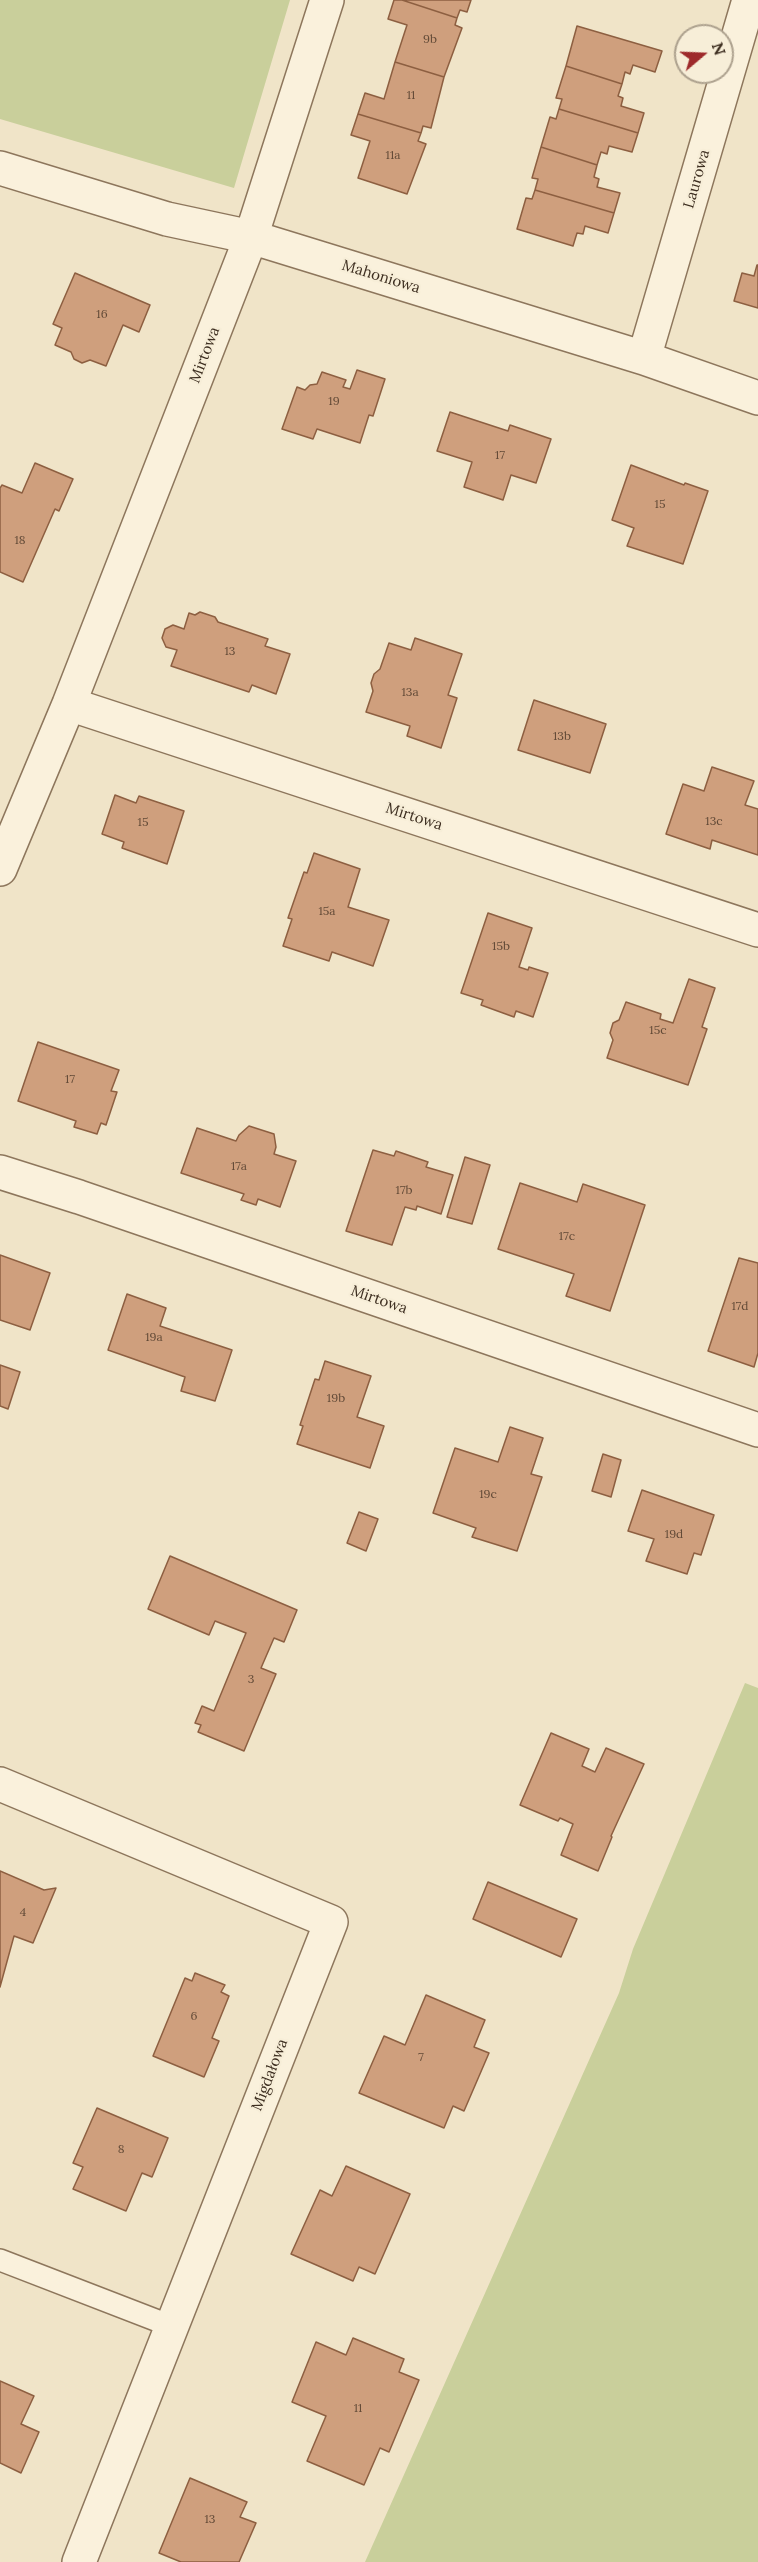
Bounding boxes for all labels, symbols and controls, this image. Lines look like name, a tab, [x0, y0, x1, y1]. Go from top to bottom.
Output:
north arrow	[674, 24, 734, 84]
house number: 9b	[423, 33, 437, 47]
text: N	[708, 40, 731, 58]
house number: 11	[407, 89, 415, 103]
street label: Laurowa	[680, 148, 714, 210]
house number: 11a	[386, 149, 400, 163]
street label: Mahoniowa	[340, 257, 422, 297]
house number: 16	[96, 308, 108, 322]
street label: Mirtowa	[186, 324, 224, 386]
house number: 19	[328, 395, 340, 409]
house number: 17	[495, 449, 505, 463]
house number: 15	[655, 498, 665, 512]
house number: 18	[14, 534, 26, 548]
house number: 13	[224, 645, 236, 659]
house number: 13a	[401, 686, 419, 700]
house number: 13b	[553, 730, 571, 744]
street label: Mirtowa	[383, 799, 445, 835]
house number: 13c	[705, 815, 723, 829]
house number: 15	[138, 816, 148, 830]
house number: 15a	[318, 905, 336, 919]
house number: 15b	[492, 940, 510, 954]
house number: 15c	[649, 1024, 667, 1038]
house number: 17	[65, 1073, 75, 1087]
house number: 17a	[231, 1160, 247, 1174]
house number: 17b	[396, 1184, 412, 1198]
house number: 17c	[559, 1230, 575, 1244]
street label: Mirtowa	[348, 1282, 410, 1318]
house number: 17d	[731, 1300, 749, 1314]
house number: 19a	[145, 1331, 163, 1345]
house number: 19b	[327, 1392, 345, 1406]
house number: 19c	[479, 1488, 497, 1502]
house number: 19d	[665, 1528, 683, 1542]
house number: 3	[248, 1673, 254, 1687]
house number: 4	[20, 1906, 26, 1920]
house number: 6	[191, 2010, 197, 2024]
street label: Migdałowa	[248, 2036, 292, 2114]
house number: 7	[418, 2051, 424, 2065]
house number: 8	[118, 2143, 124, 2157]
house number: 11	[354, 2402, 362, 2416]
house number: 13	[204, 2513, 216, 2527]

